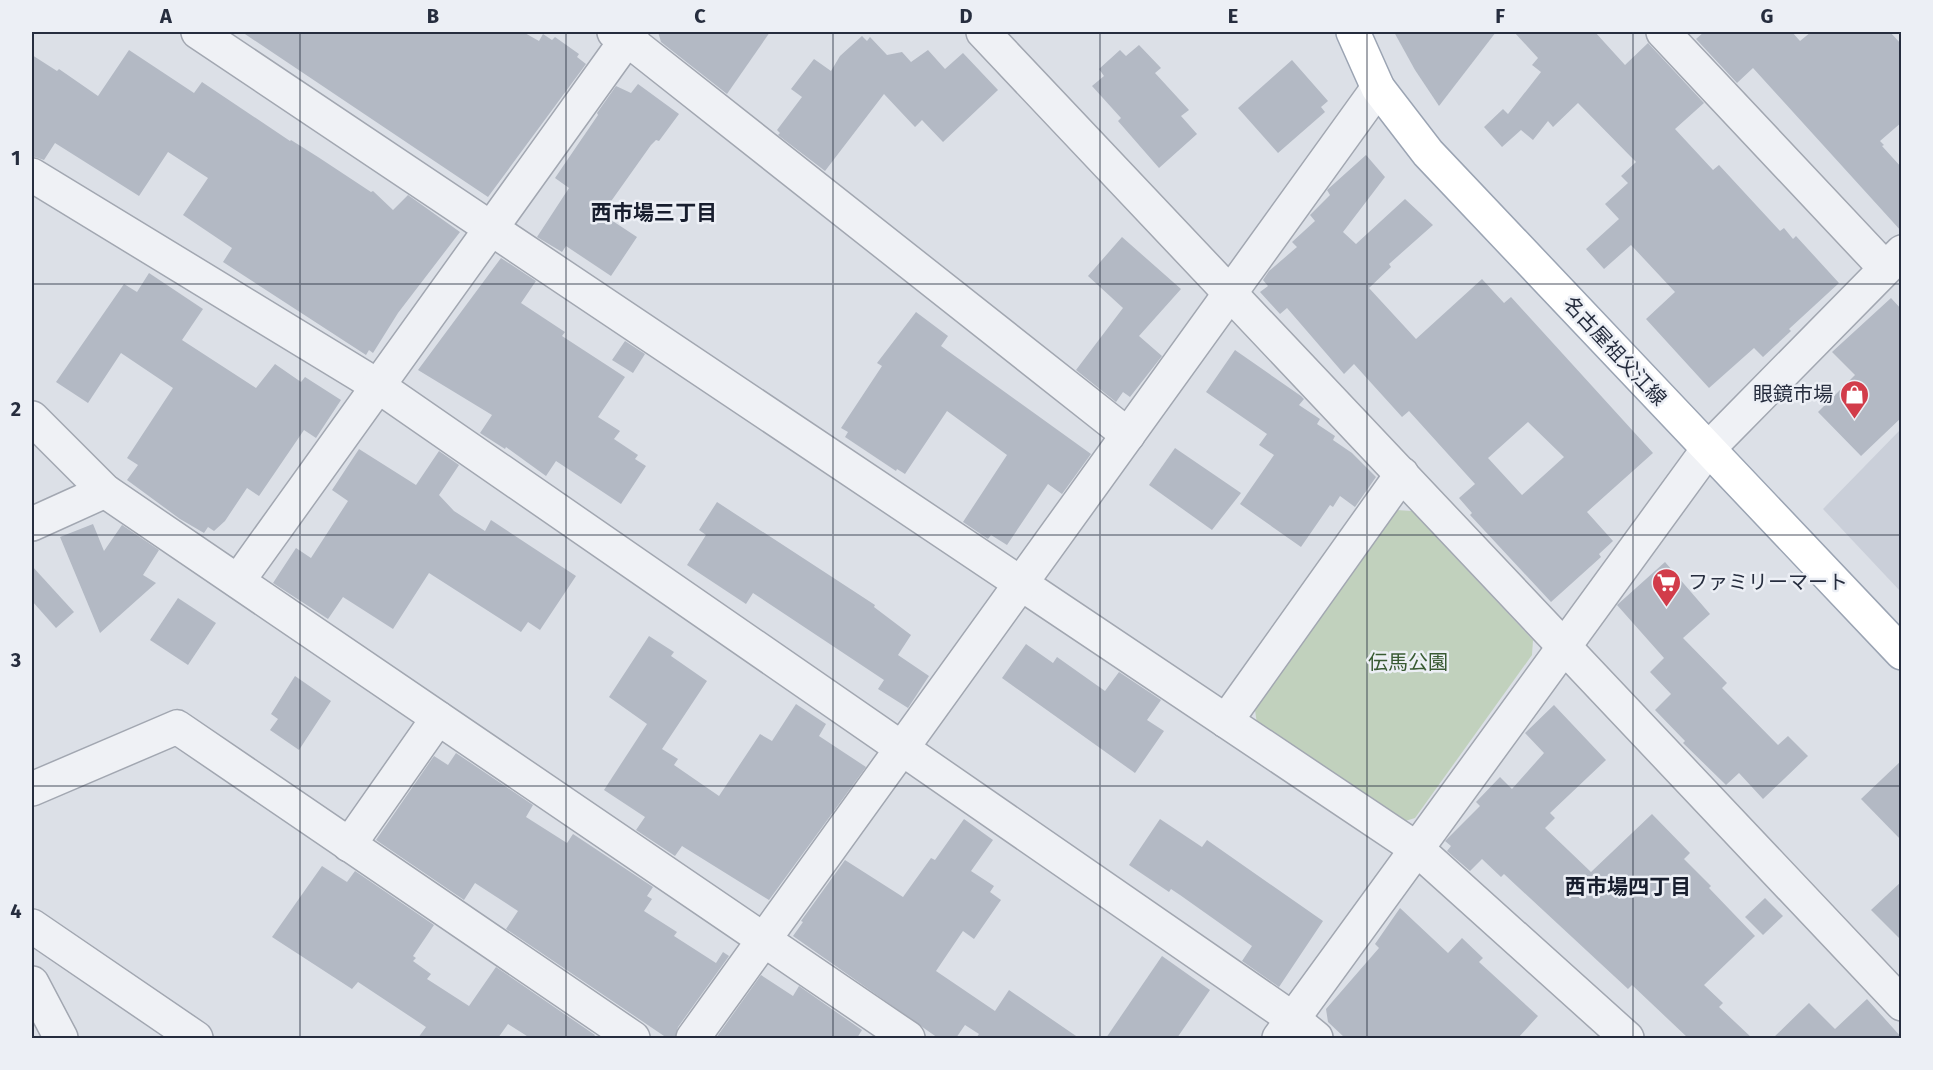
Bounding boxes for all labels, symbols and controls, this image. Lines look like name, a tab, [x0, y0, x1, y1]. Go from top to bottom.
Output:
text: A	[159, 4, 173, 28]
text: B	[427, 4, 439, 28]
text: C	[694, 4, 706, 28]
text: D	[959, 4, 973, 28]
text: E	[1228, 4, 1238, 28]
text: F	[1495, 4, 1505, 28]
text: G	[1761, 4, 1773, 28]
text: 1	[11, 146, 21, 170]
district label: 西市場三丁目	[591, 200, 717, 226]
street label: 名古屋祖父江線	[1558, 292, 1672, 410]
shop icon: 眼鏡市場	[1838, 378, 1870, 420]
place label: 眼鏡市場	[1753, 382, 1833, 406]
text: 2	[11, 397, 21, 421]
supermarket icon: ファミリーマート	[1651, 566, 1683, 608]
place label: ファミリーマート	[1688, 570, 1848, 594]
text: 3	[10, 648, 21, 672]
park label: 伝馬公園	[1368, 650, 1448, 674]
district label: 西市場四丁目	[1565, 874, 1691, 900]
text: 4	[10, 899, 22, 923]

